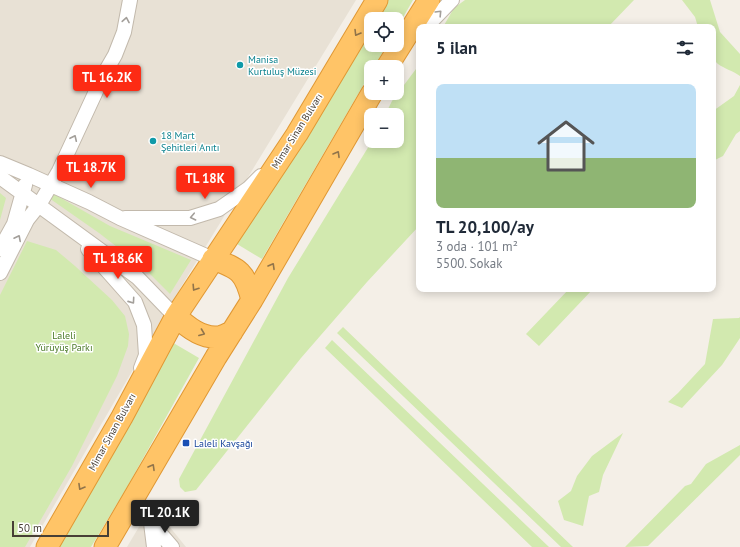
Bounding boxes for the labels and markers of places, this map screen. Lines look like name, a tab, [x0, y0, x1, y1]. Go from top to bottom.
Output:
place label: Manisa Kurtuluş Müzesi	[248, 53, 316, 78]
marker: Manisa Kurtuluş Müzesi	[235, 60, 245, 70]
pin: TL 16.2K	[66, 65, 148, 99]
place label: 18 Mart Şehitleri Anıtı	[161, 129, 219, 154]
marker: 18 Mart Şehitleri Anıtı	[148, 136, 158, 146]
pin: TL 18.7K	[50, 155, 132, 189]
pin: TL 18K	[172, 166, 238, 200]
pin: TL 18.6K	[77, 246, 159, 280]
place label: Laleli Kavşağı	[194, 437, 253, 450]
marker: Laleli Kavşağı	[181, 438, 191, 448]
pin: TL 20.1K	[124, 500, 206, 534]

